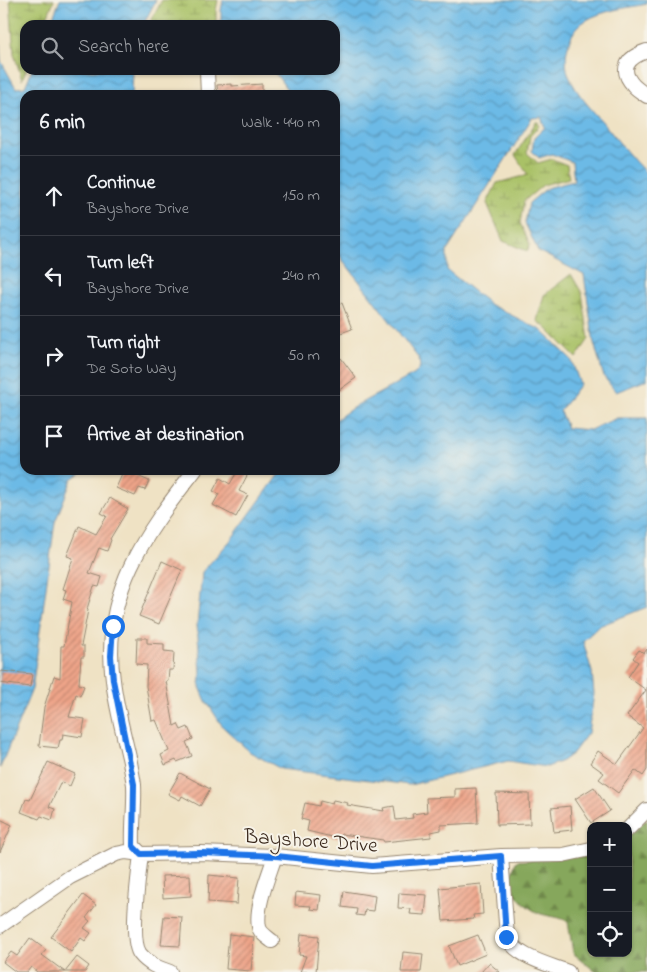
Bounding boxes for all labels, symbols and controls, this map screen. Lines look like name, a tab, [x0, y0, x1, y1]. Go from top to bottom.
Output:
search box	[20, 20, 340, 75]
icon: search	[38, 34, 66, 62]
text: Search here	[78, 34, 169, 61]
text: 6 min	[40, 108, 85, 138]
text: Walk · 440 m	[241, 111, 320, 135]
text: Continue	[87, 170, 155, 197]
icon: ahead	[40, 182, 68, 210]
text: 150 m	[282, 184, 320, 208]
text: Bayshore Drive	[87, 197, 189, 221]
text: Turn left	[87, 250, 154, 277]
icon: left	[40, 262, 68, 290]
text: 240 m	[282, 264, 320, 288]
text: Bayshore Drive	[87, 277, 189, 301]
text: Turn right	[87, 330, 160, 357]
icon: right	[40, 342, 68, 370]
text: 50 m	[288, 344, 320, 368]
text: De Soto Way	[87, 357, 176, 381]
icon: arrive	[40, 422, 68, 450]
text: Arrive at destination	[87, 422, 244, 449]
route start	[102, 615, 125, 638]
street label: Bayshore Drive	[242, 822, 379, 864]
map controls	[587, 822, 632, 957]
button: +	[587, 822, 632, 867]
button: −	[587, 867, 632, 912]
button: locate	[587, 912, 632, 957]
route end	[495, 926, 518, 949]

